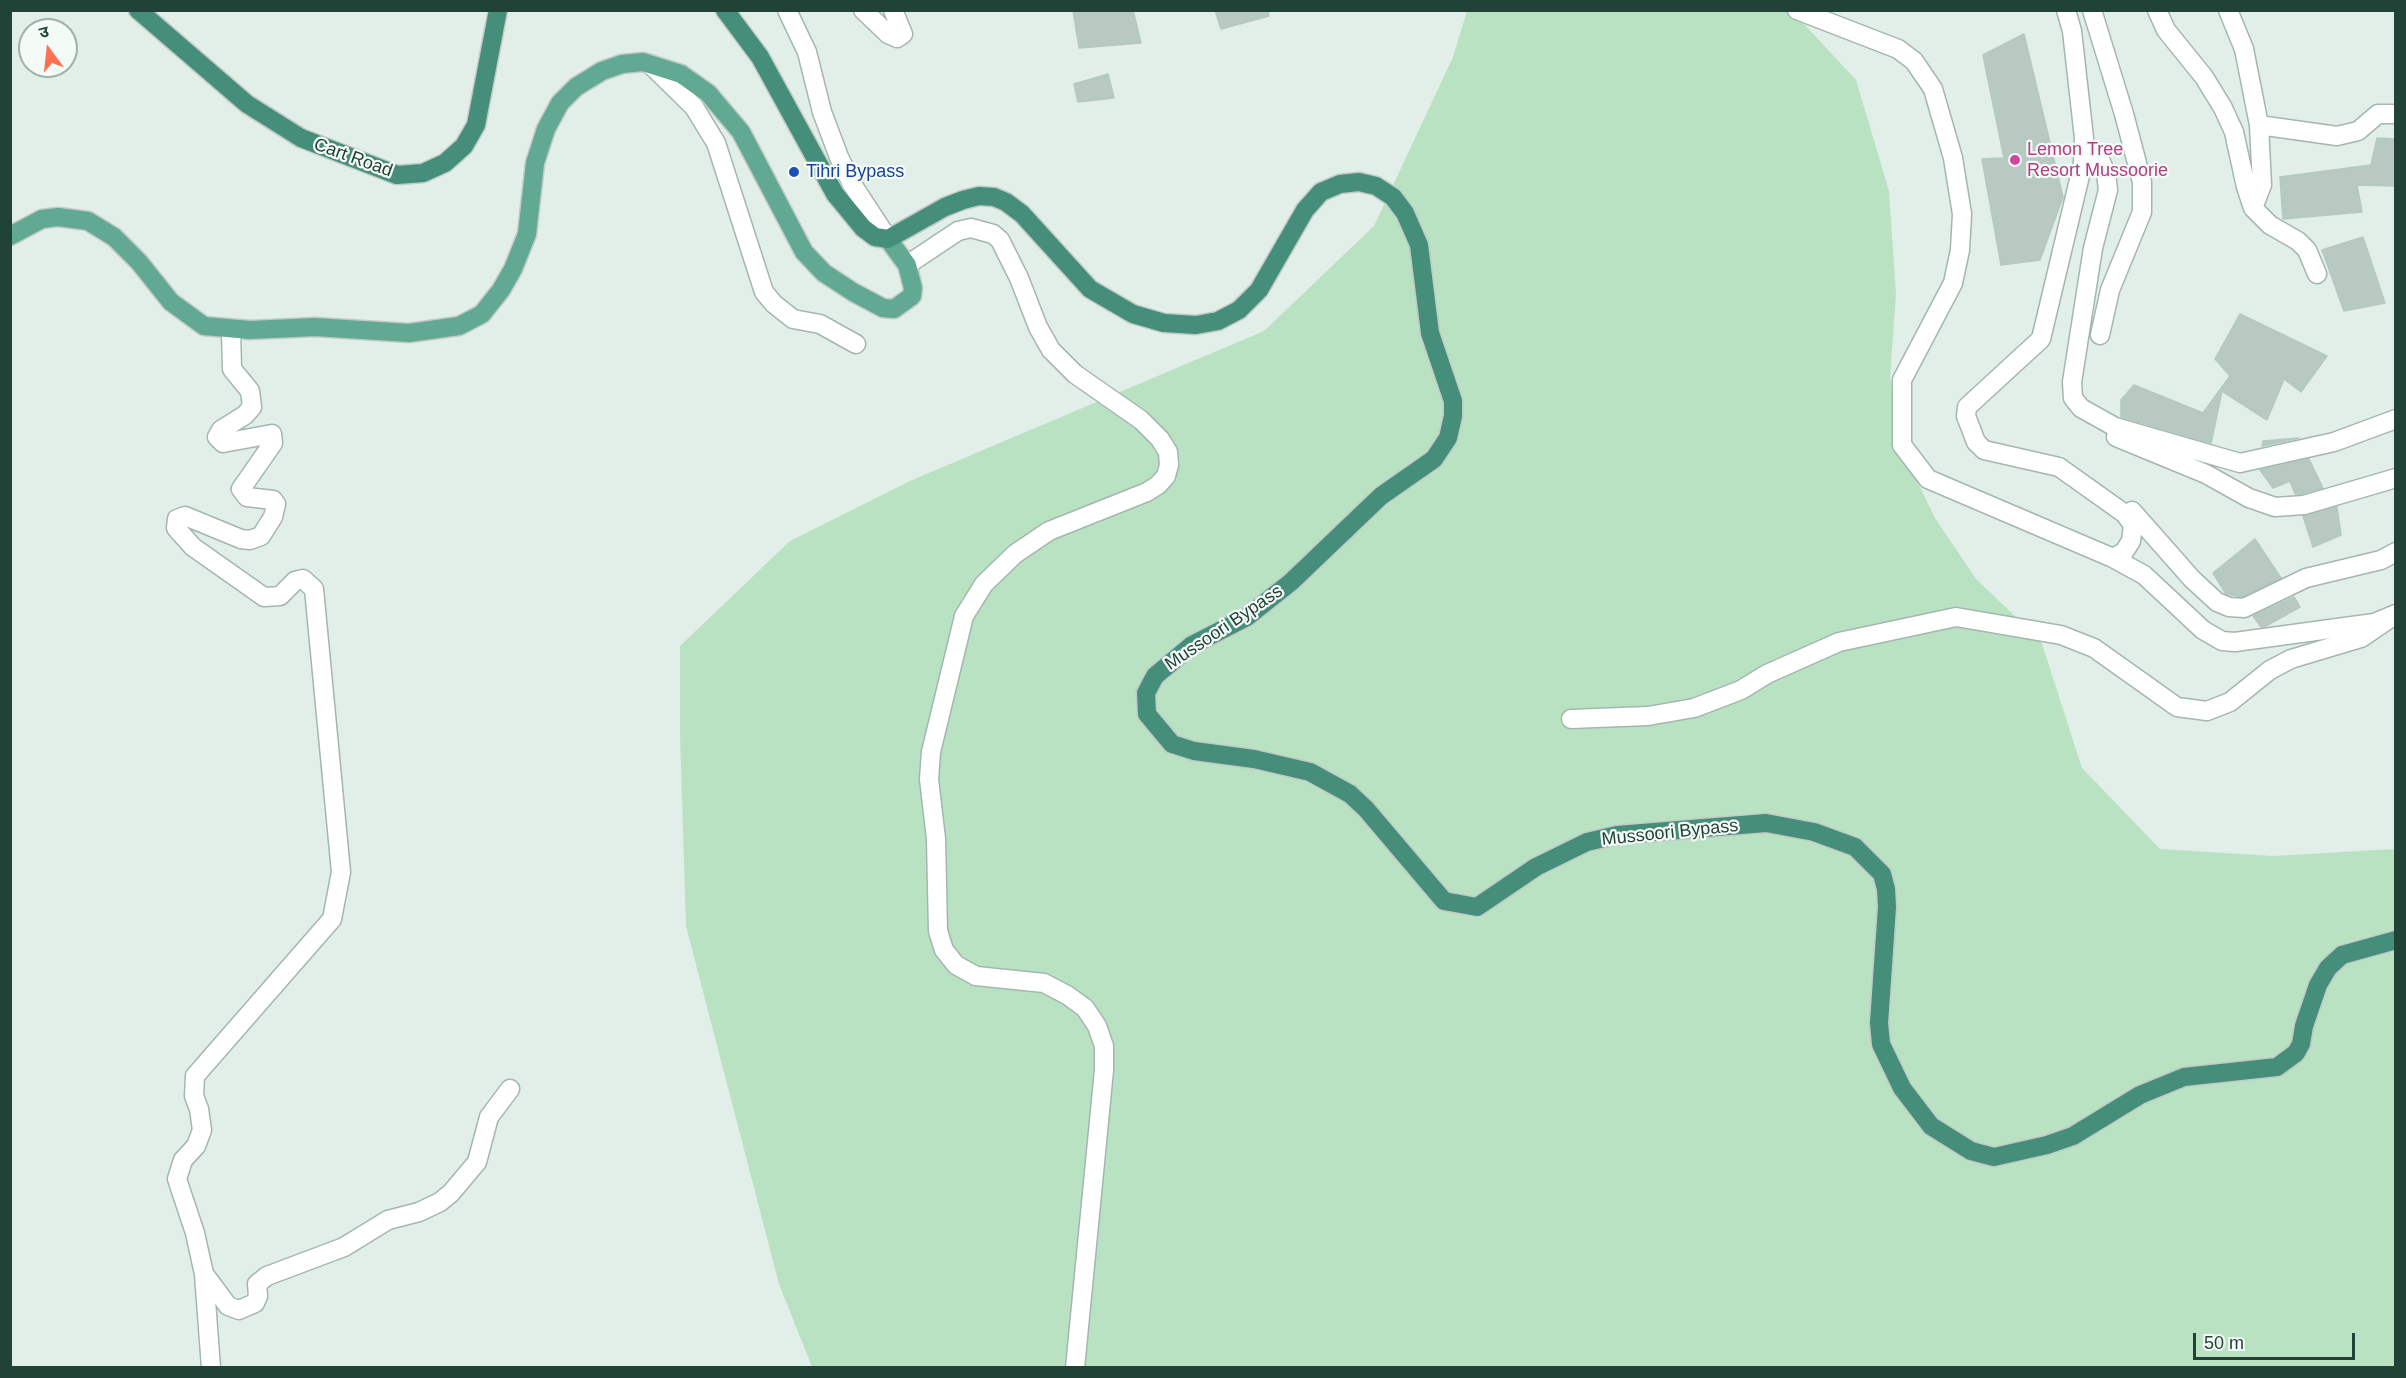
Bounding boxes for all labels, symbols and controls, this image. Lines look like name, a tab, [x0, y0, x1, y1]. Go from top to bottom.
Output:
north arrow	[18, 18, 78, 78]
text: उ	[37, 23, 50, 41]
street label: Cart Road	[311, 134, 395, 182]
place label: Lemon Tree Resort Mussoorie	[2027, 139, 2168, 182]
marker: Lemon Tree Resort Mussoorie	[2008, 153, 2022, 167]
place label: Tihri Bypass	[806, 161, 904, 183]
marker: Tihri Bypass	[787, 165, 801, 179]
street label: Mussoori Bypass	[1161, 581, 1287, 675]
street label: Mussoori Bypass	[1601, 815, 1739, 851]
scale bar	[2196, 1321, 2358, 1359]
text: 50 m	[2204, 1333, 2244, 1353]

